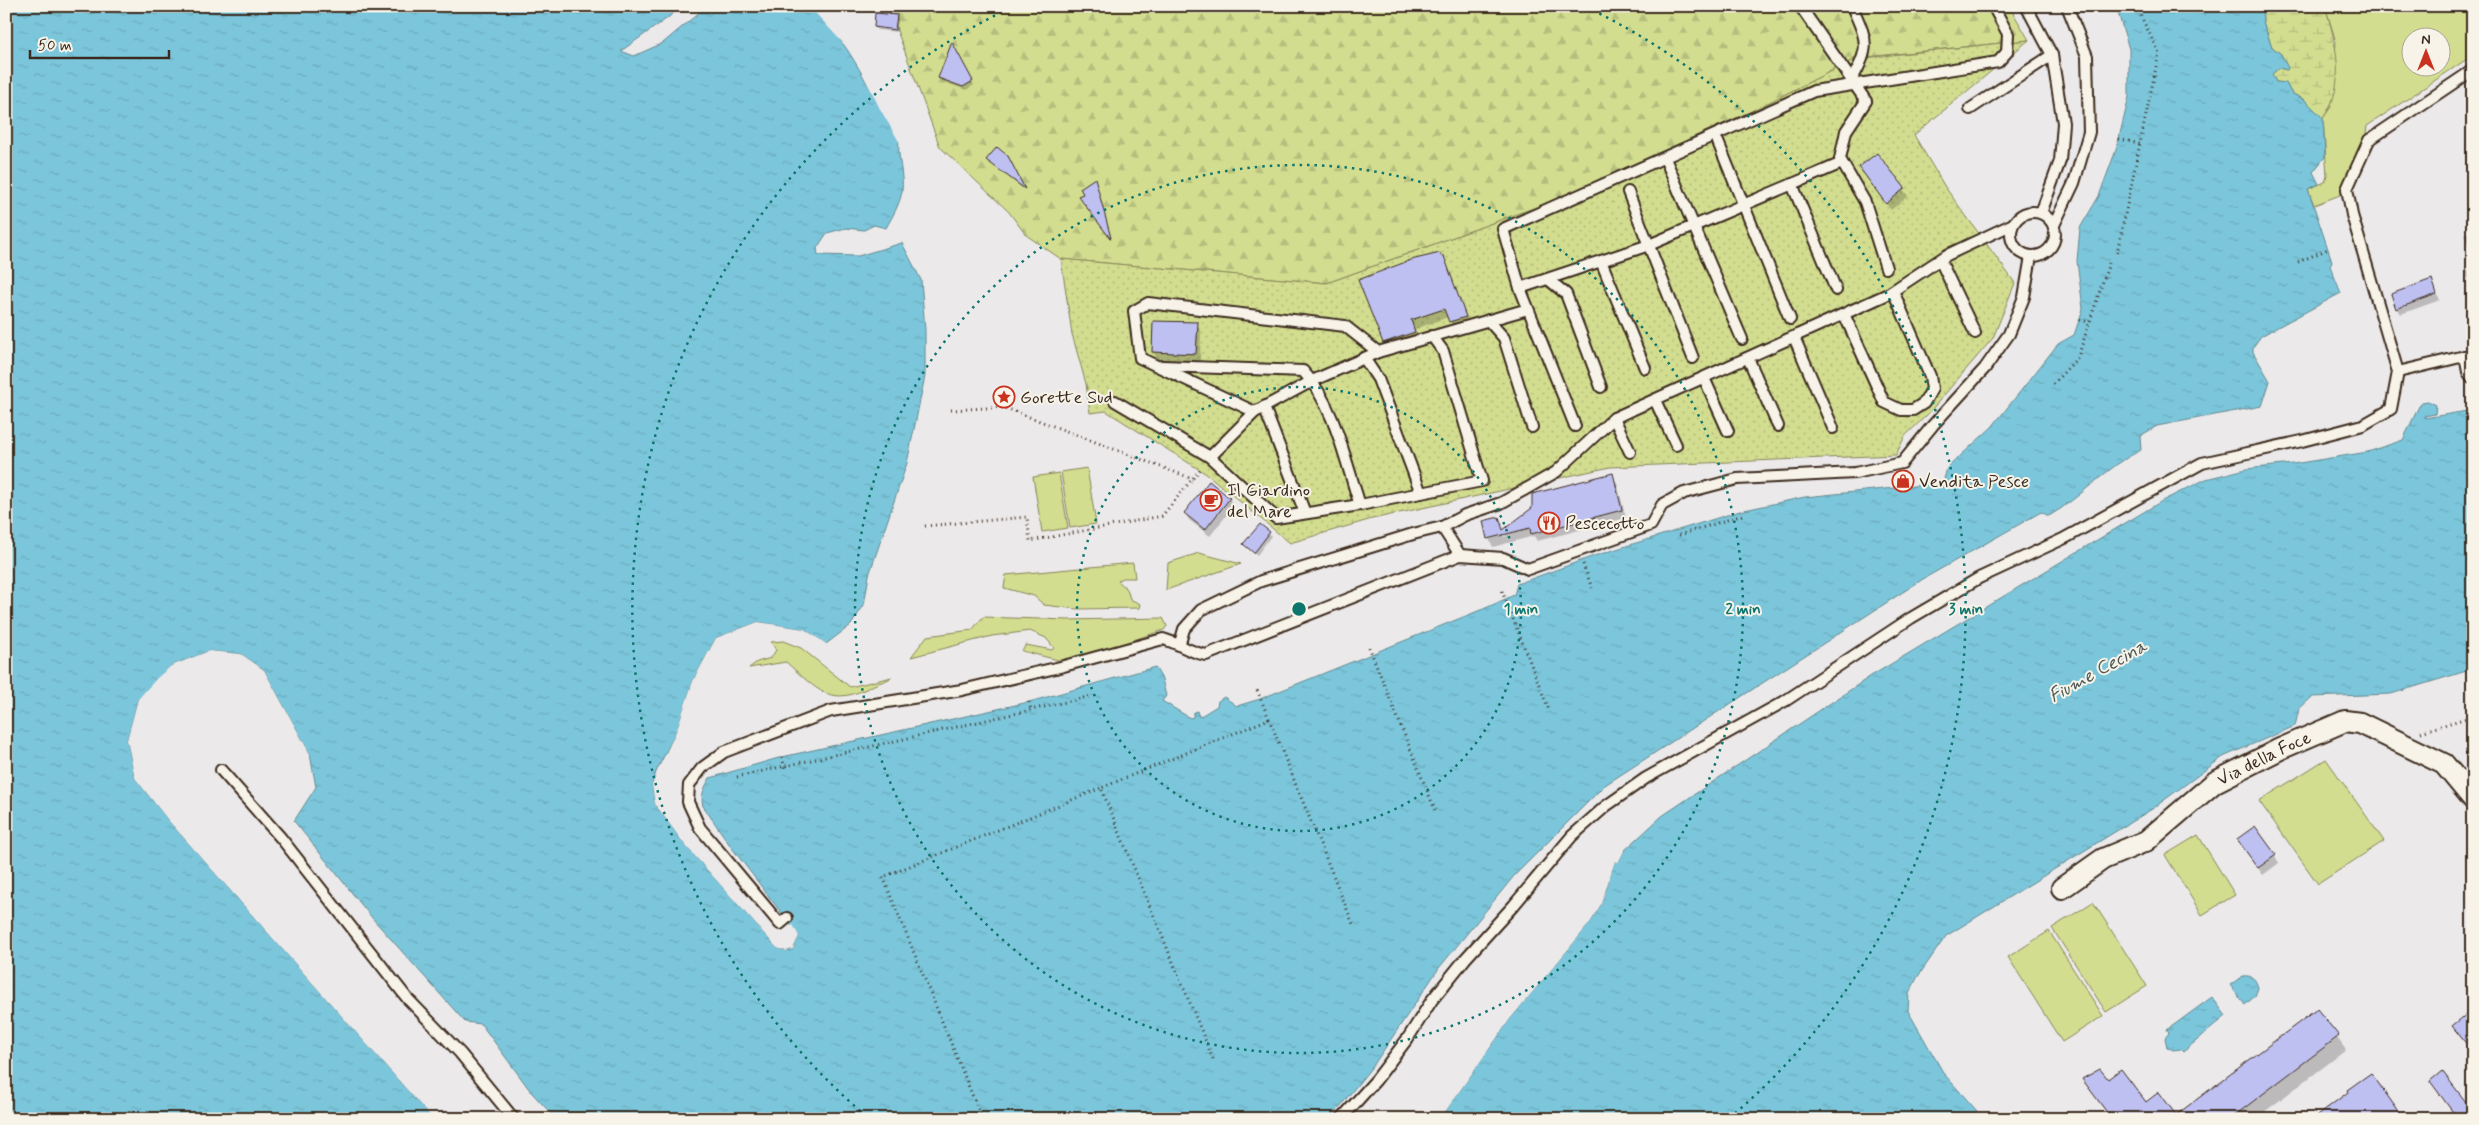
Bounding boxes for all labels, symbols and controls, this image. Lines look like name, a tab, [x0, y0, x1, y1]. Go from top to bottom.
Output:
scale bar	[30, 28, 169, 60]
north arrow	[2402, 28, 2452, 78]
text: N	[2421, 31, 2431, 49]
text: 50 m	[38, 36, 72, 56]
place icon: Gorette Sud	[992, 385, 1016, 409]
place label: Gorette Sud	[1020, 386, 1113, 410]
shop icon: Vendita Pesce	[1891, 469, 1915, 493]
place label: Vendita Pesce	[1919, 470, 2029, 494]
place label: Il Giardino del Mare	[1227, 479, 1310, 524]
cafe icon: Il Giardino del Mare	[1199, 488, 1223, 512]
restaurant icon: Pescecotto	[1537, 511, 1561, 535]
place label: Pescecotto	[1565, 512, 1644, 536]
centre of rings	[1290, 600, 1308, 618]
text: 1 min	[1504, 600, 1538, 620]
text: 2 min	[1725, 600, 1761, 620]
text: 3 min	[1949, 600, 1983, 620]
water label: Fiume Cecina	[2044, 634, 2152, 709]
street label: Via della Foce	[2213, 726, 2315, 792]

